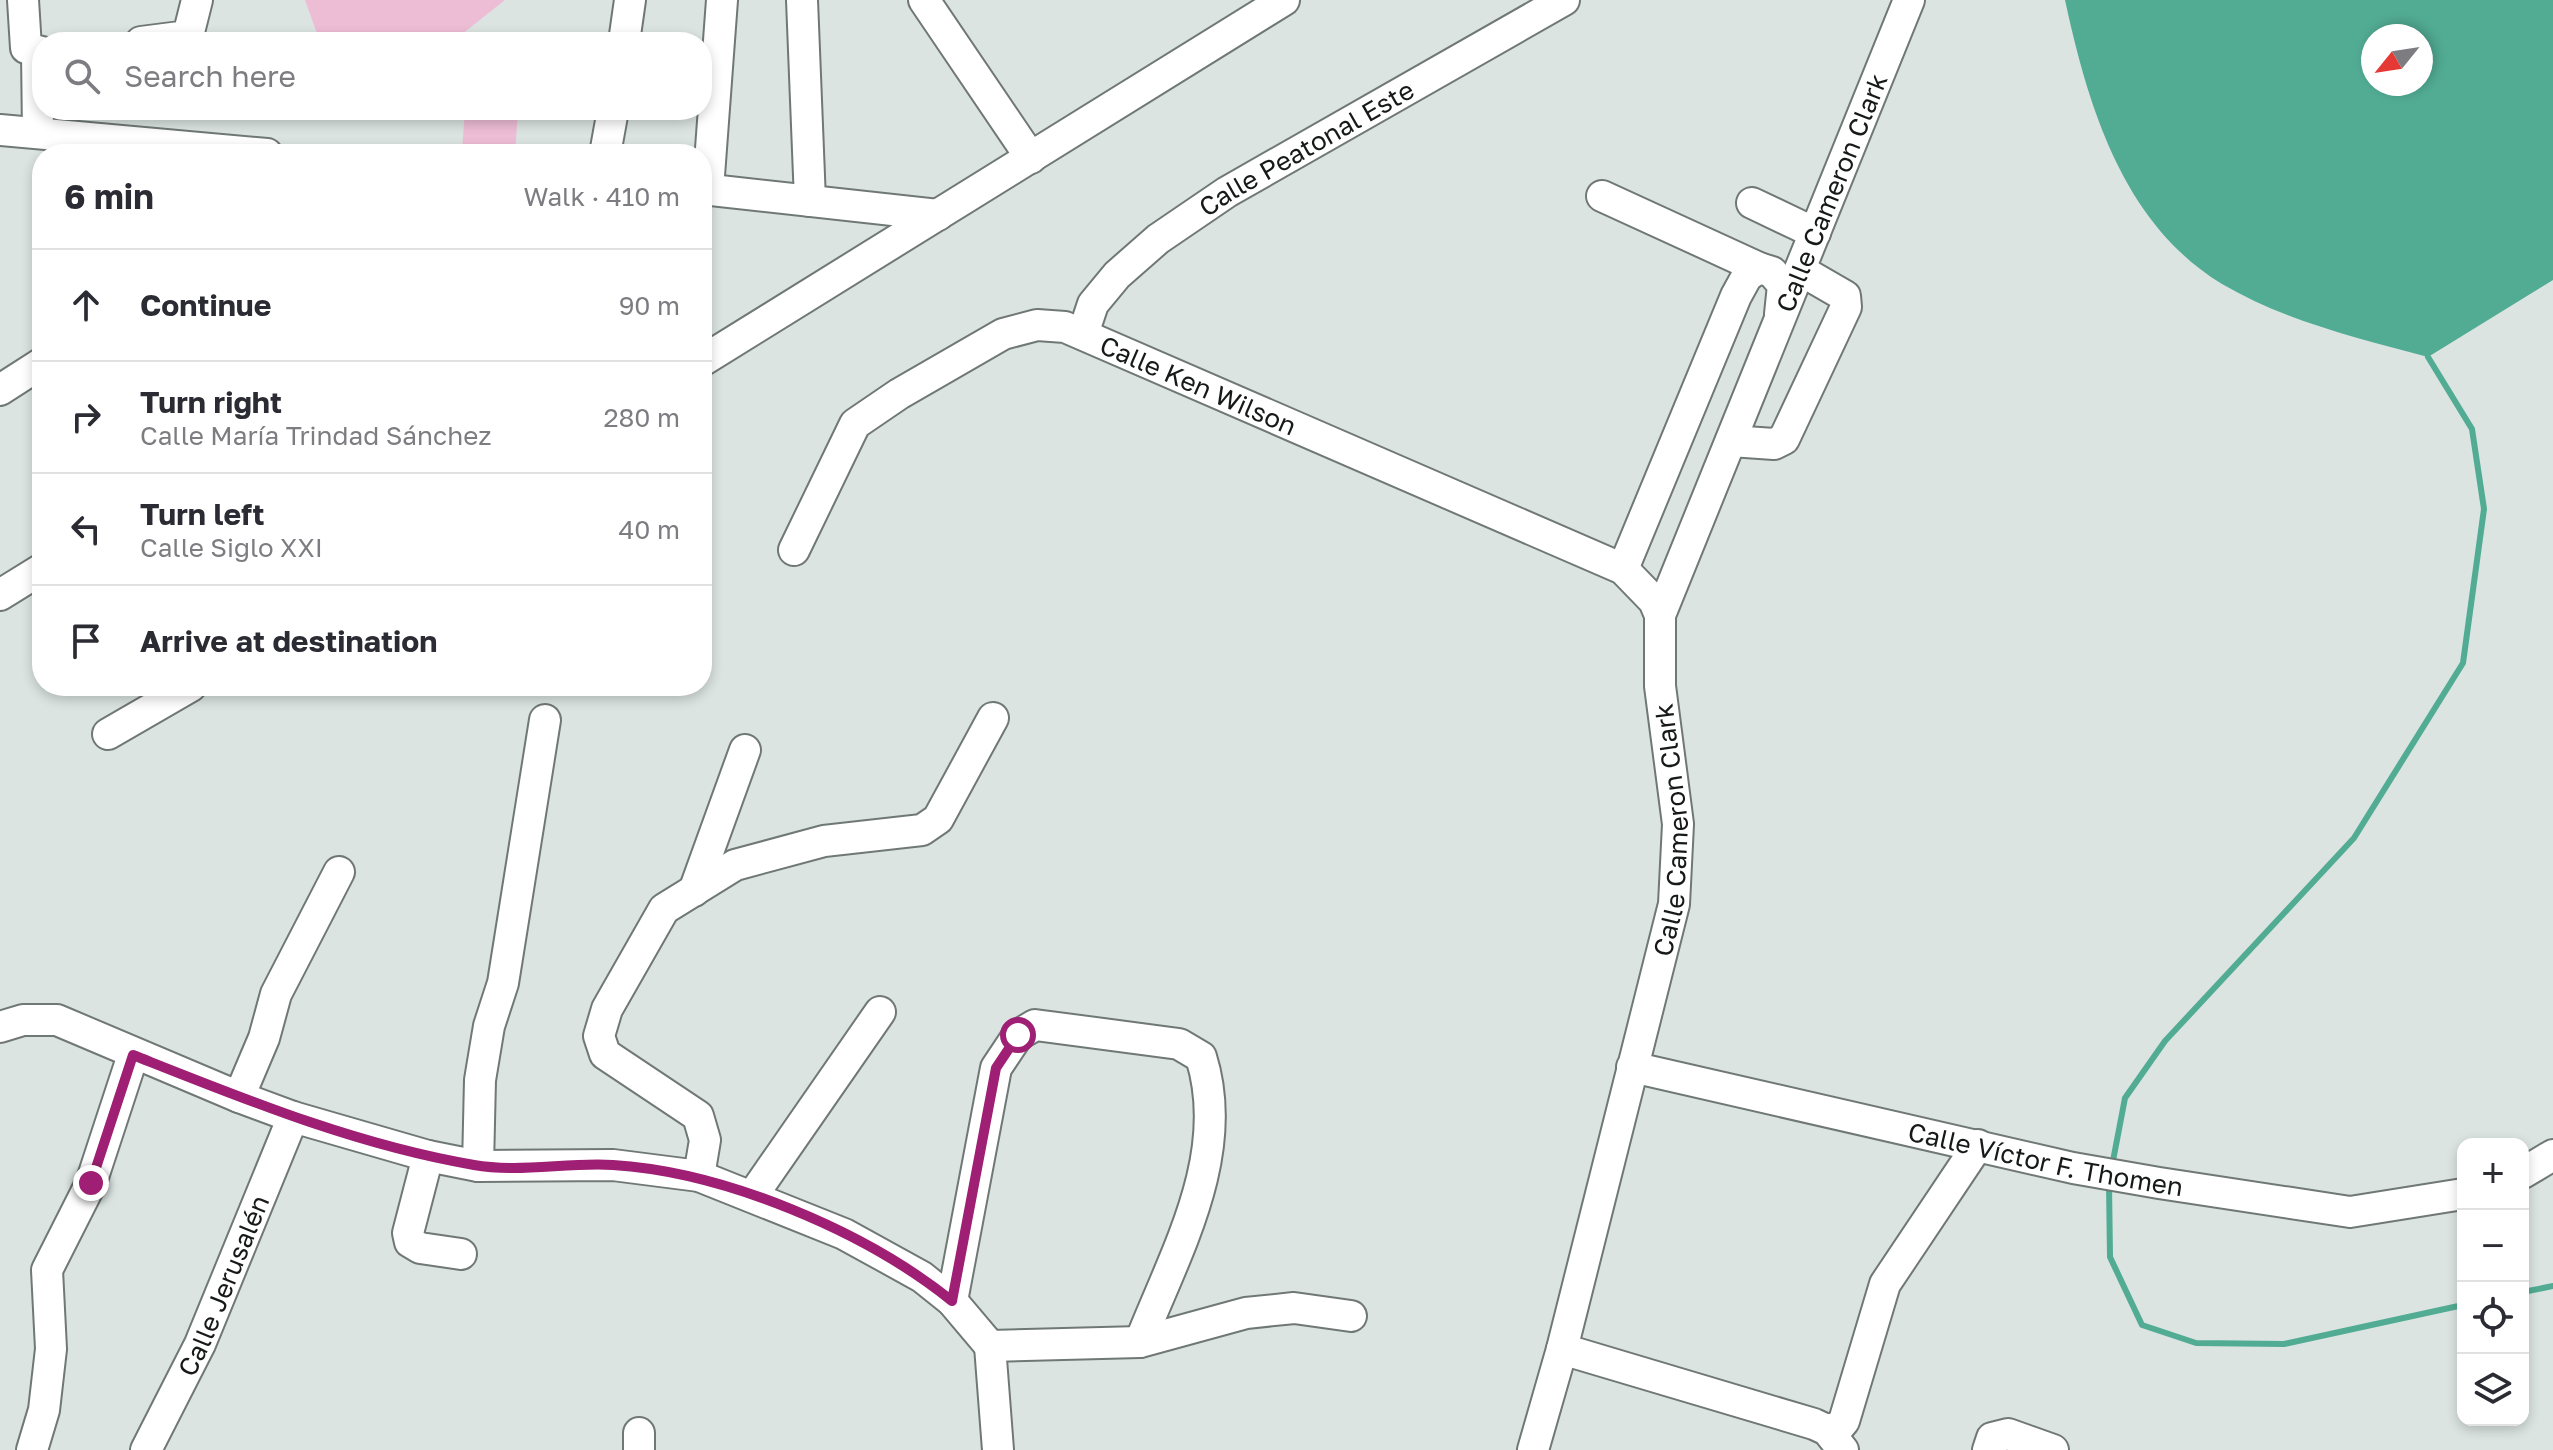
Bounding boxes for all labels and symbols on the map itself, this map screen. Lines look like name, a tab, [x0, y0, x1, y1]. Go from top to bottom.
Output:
north arrow	[2361, 24, 2433, 96]
street label: Calle Cameron Clark	[1769, 69, 1893, 316]
street label: Calle Peatonal Este	[1193, 73, 1419, 222]
street label: Calle Ken Wilson	[1095, 329, 1301, 441]
street label: Calle Cameron Clark	[1646, 702, 1694, 959]
route start	[1000, 1017, 1036, 1053]
street label: Calle Víctor F. Thomen	[1905, 1115, 2185, 1202]
route end	[73, 1165, 109, 1201]
street label: Calle Jerusalén	[171, 1190, 275, 1381]

